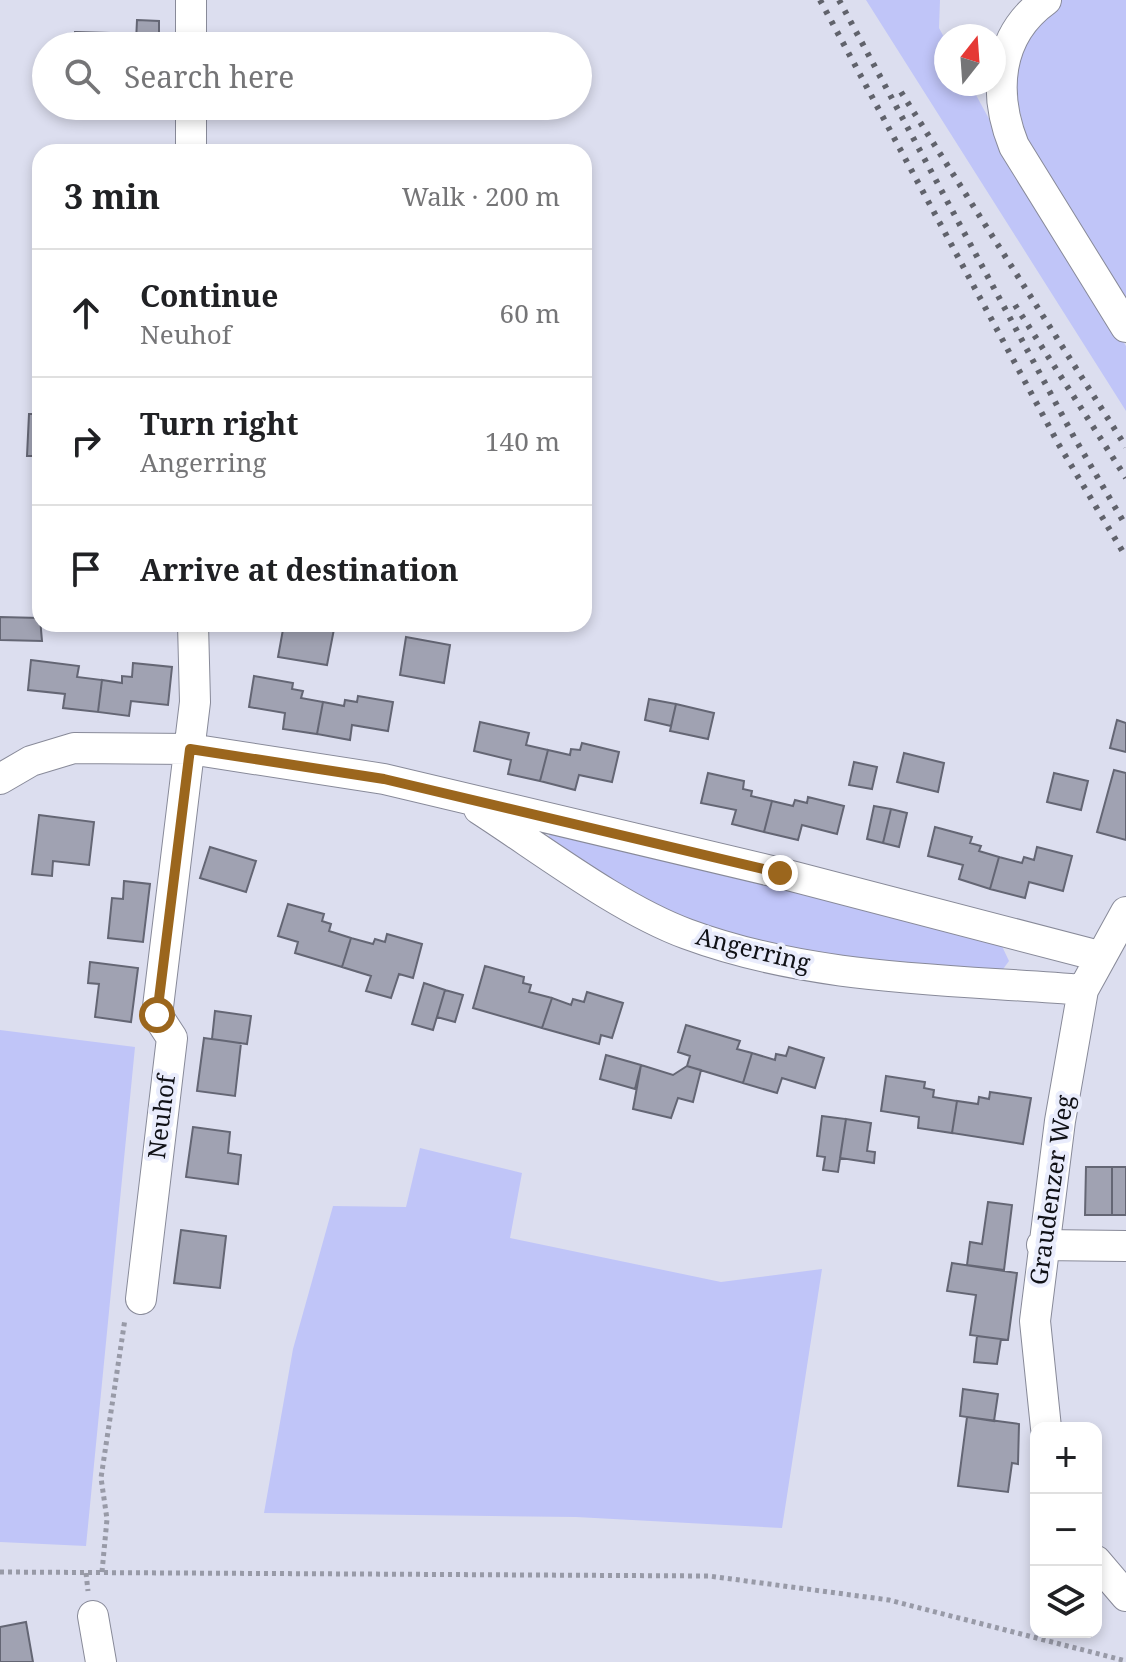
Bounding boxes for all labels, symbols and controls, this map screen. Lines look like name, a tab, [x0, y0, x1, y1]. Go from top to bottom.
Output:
north arrow	[934, 24, 1006, 96]
search box	[32, 32, 592, 120]
icon: search	[60, 54, 104, 98]
text: Search here	[124, 56, 294, 97]
text: 3 min	[64, 173, 160, 219]
text: Walk · 200 m	[402, 178, 560, 214]
text: Continue	[140, 275, 278, 316]
icon: ahead	[64, 291, 108, 335]
text: 60 m	[500, 295, 560, 331]
text: Neuhof	[140, 316, 231, 352]
text: Turn right	[140, 403, 298, 444]
icon: right	[64, 419, 108, 463]
text: 140 m	[485, 423, 560, 459]
text: Angerring	[140, 444, 267, 480]
icon: arrive	[64, 547, 108, 591]
text: Arrive at destination	[140, 549, 459, 590]
route end	[762, 855, 798, 891]
street label: Angerring	[693, 918, 814, 979]
route start	[139, 997, 175, 1033]
street label: Neuhof	[139, 1071, 182, 1161]
street label: Graudenzer Weg	[1021, 1092, 1080, 1287]
map controls	[1030, 1422, 1102, 1638]
button: +	[1030, 1422, 1102, 1494]
button: −	[1030, 1494, 1102, 1566]
button: layers	[1030, 1566, 1102, 1638]

